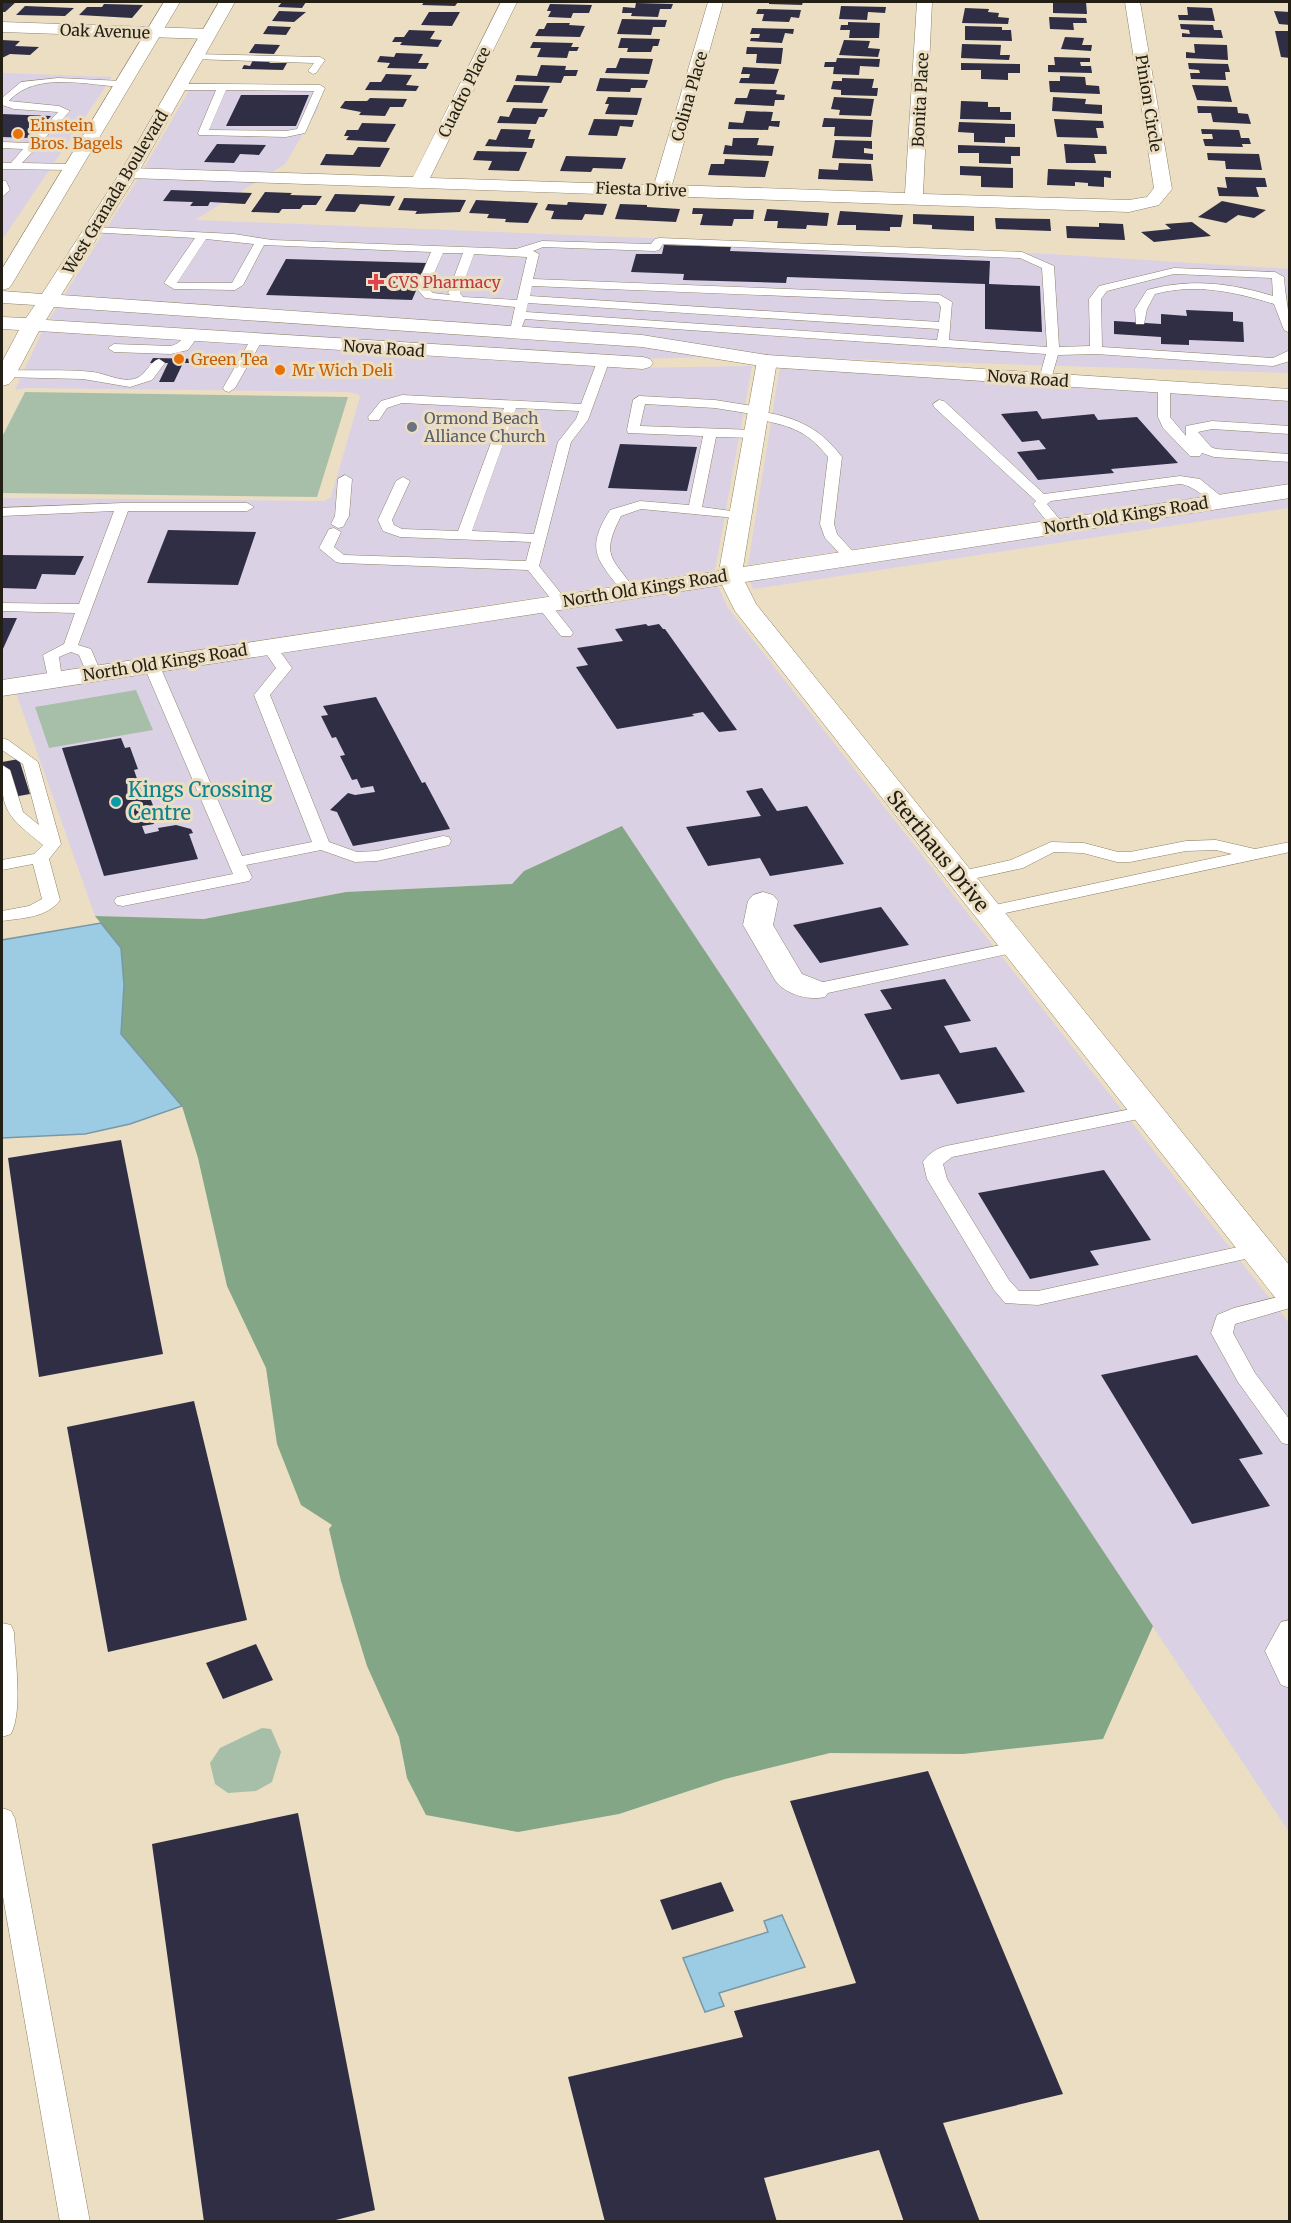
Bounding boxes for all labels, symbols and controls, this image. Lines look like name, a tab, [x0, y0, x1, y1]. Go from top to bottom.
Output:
street label: Oak Avenue	[60, 19, 150, 43]
street label: Cuadro Place	[433, 43, 495, 141]
street label: Colina Place	[667, 49, 711, 143]
street label: Bonita Place	[908, 52, 932, 148]
street label: Pinion Circle	[1131, 53, 1167, 153]
street label: West Granada Boulevard	[58, 106, 172, 278]
place label: Einstein Bros. Bagels	[30, 115, 123, 153]
marker: Einstein Bros. Bagels	[11, 127, 25, 141]
street label: Fiesta Drive	[595, 177, 687, 201]
place label: CVS Pharmacy	[388, 272, 502, 292]
marker: CVS Pharmacy	[369, 275, 383, 289]
street label: Nova Road	[343, 335, 426, 361]
place label: Green Tea	[191, 349, 268, 369]
marker: Green Tea	[172, 352, 186, 366]
place label: Mr Wich Deli	[292, 360, 393, 380]
marker: Mr Wich Deli	[273, 363, 287, 377]
street label: Nova Road	[987, 365, 1070, 391]
place label: Ormond Beach Alliance Church	[423, 408, 546, 446]
marker: Ormond Beach Alliance Church	[405, 420, 419, 434]
street label: North Old Kings Road	[1042, 492, 1210, 538]
street label: North Old Kings Road	[561, 565, 729, 611]
street label: North Old Kings Road	[81, 639, 249, 685]
place label: Kings Crossing Centre	[128, 777, 272, 825]
street label: Sterthaus Drive	[882, 785, 995, 916]
marker: Kings Crossing Centre	[109, 795, 123, 809]

